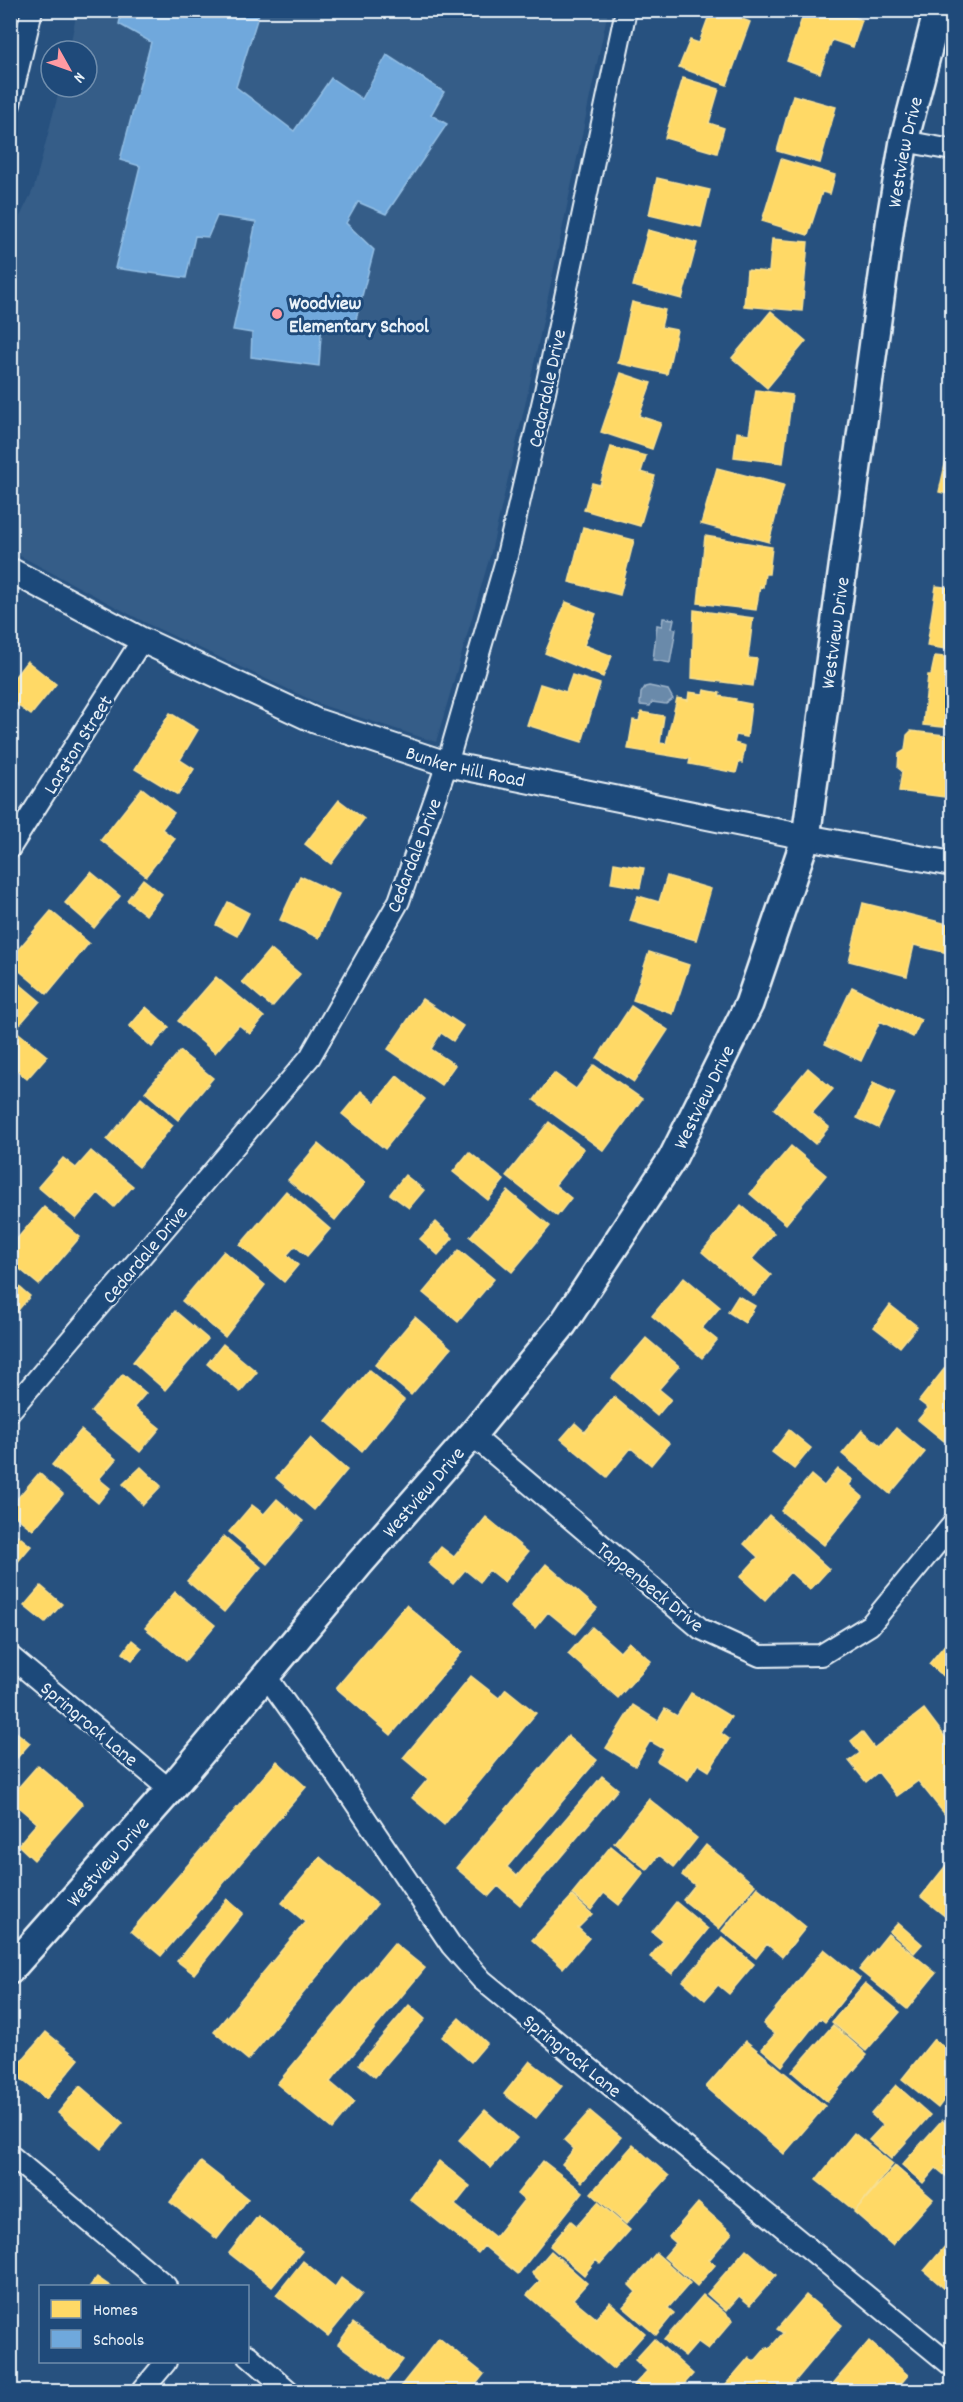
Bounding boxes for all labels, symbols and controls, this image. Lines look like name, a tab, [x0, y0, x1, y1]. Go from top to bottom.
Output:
north arrow	[39, 39, 99, 99]
text: N	[67, 67, 90, 88]
street label: Westview Drive	[882, 94, 932, 210]
place label: Woodview Elementary School	[289, 291, 429, 342]
marker: Woodview Elementary School	[270, 307, 284, 321]
street label: Cedardale Drive	[523, 327, 575, 450]
street label: Westview Drive	[815, 575, 859, 691]
street label: Larston Street	[38, 691, 121, 801]
street label: Bunker Hill Road	[402, 740, 527, 797]
street label: Cedardale Drive	[381, 795, 450, 917]
street label: Westview Drive	[668, 1041, 743, 1155]
street label: Cedardale Drive	[97, 1201, 196, 1311]
street label: Westview Drive	[377, 1441, 473, 1545]
street label: Tappenbeck Drive	[590, 1536, 709, 1640]
street label: Springrock Lane	[33, 1676, 143, 1775]
street label: Westview Drive	[61, 1811, 157, 1914]
street label: Springrock Lane	[516, 2009, 627, 2106]
legend	[39, 2285, 249, 2363]
text: Homes	[93, 2299, 138, 2324]
text: Schools	[93, 2329, 144, 2354]

